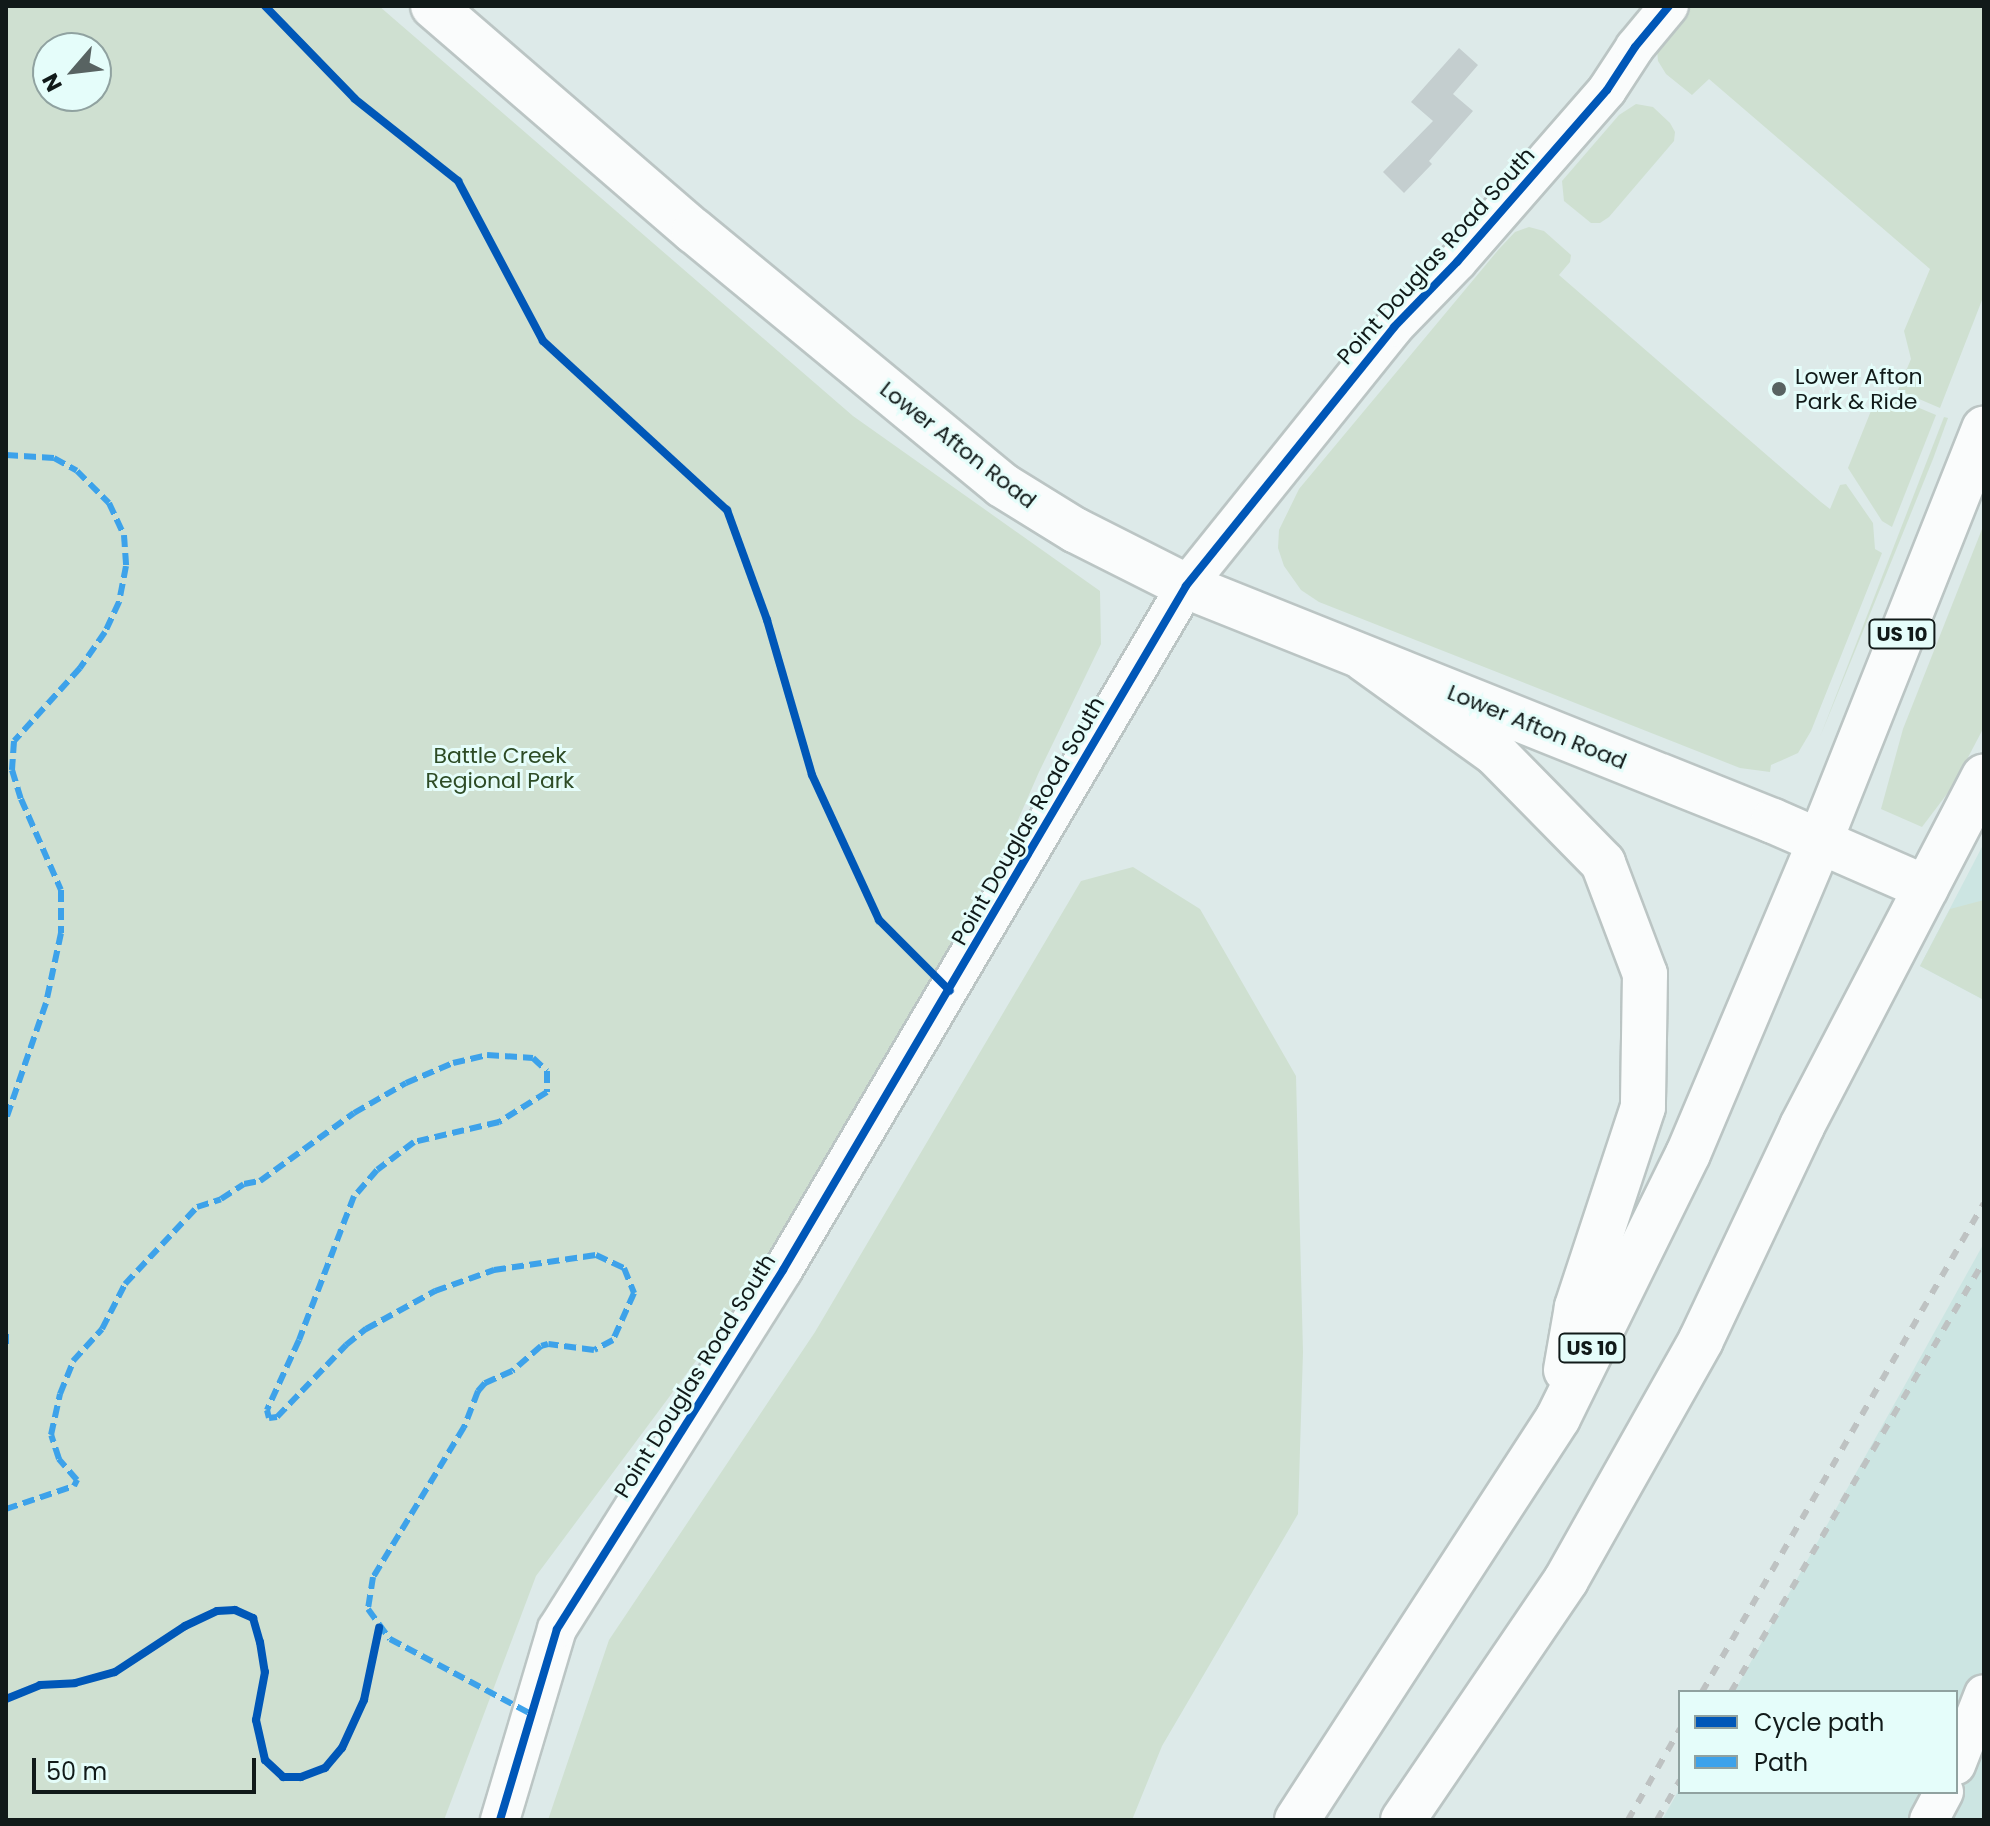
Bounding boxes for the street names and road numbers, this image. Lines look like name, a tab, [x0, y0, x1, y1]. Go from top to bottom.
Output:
street label: Point Douglas Road South	[1332, 142, 1540, 370]
street label: Lower Afton Road	[875, 376, 1041, 514]
road number: US 10	[1868, 618, 1936, 650]
street label: Lower Afton Road	[1444, 679, 1630, 775]
street label: Point Douglas Road South	[946, 692, 1110, 950]
street label: Point Douglas Road South	[609, 1249, 781, 1503]
road number: US 10	[1558, 1332, 1626, 1364]

